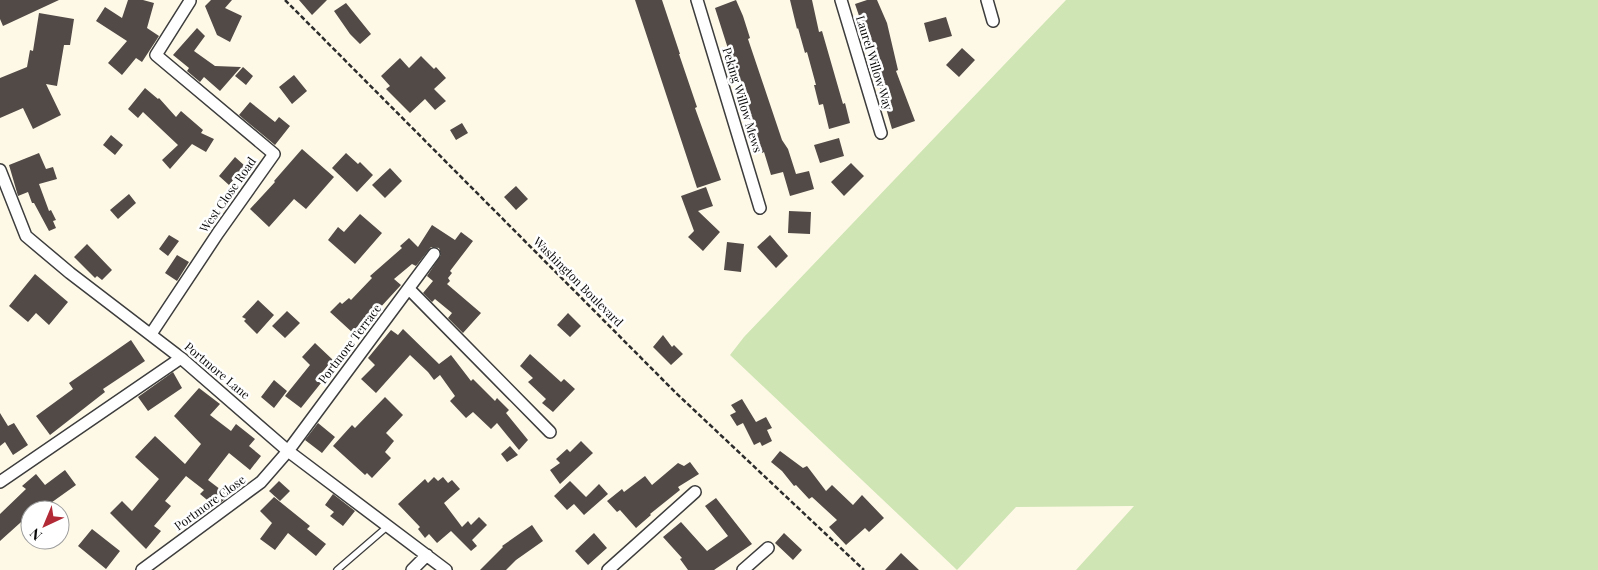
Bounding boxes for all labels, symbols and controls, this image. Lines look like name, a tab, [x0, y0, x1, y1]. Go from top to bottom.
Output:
street label: Laurel Willow Way	[853, 13, 897, 112]
street label: Peking Willow Mews	[719, 45, 767, 154]
street label: West Close Road	[195, 154, 259, 236]
street label: Washington Boulevard	[530, 232, 627, 330]
street label: Portmore Terrace	[314, 300, 384, 386]
street label: Portmore Lane	[182, 338, 254, 402]
street label: Portmore Close	[171, 471, 248, 533]
north arrow	[20, 500, 70, 550]
text: N	[25, 524, 46, 545]

